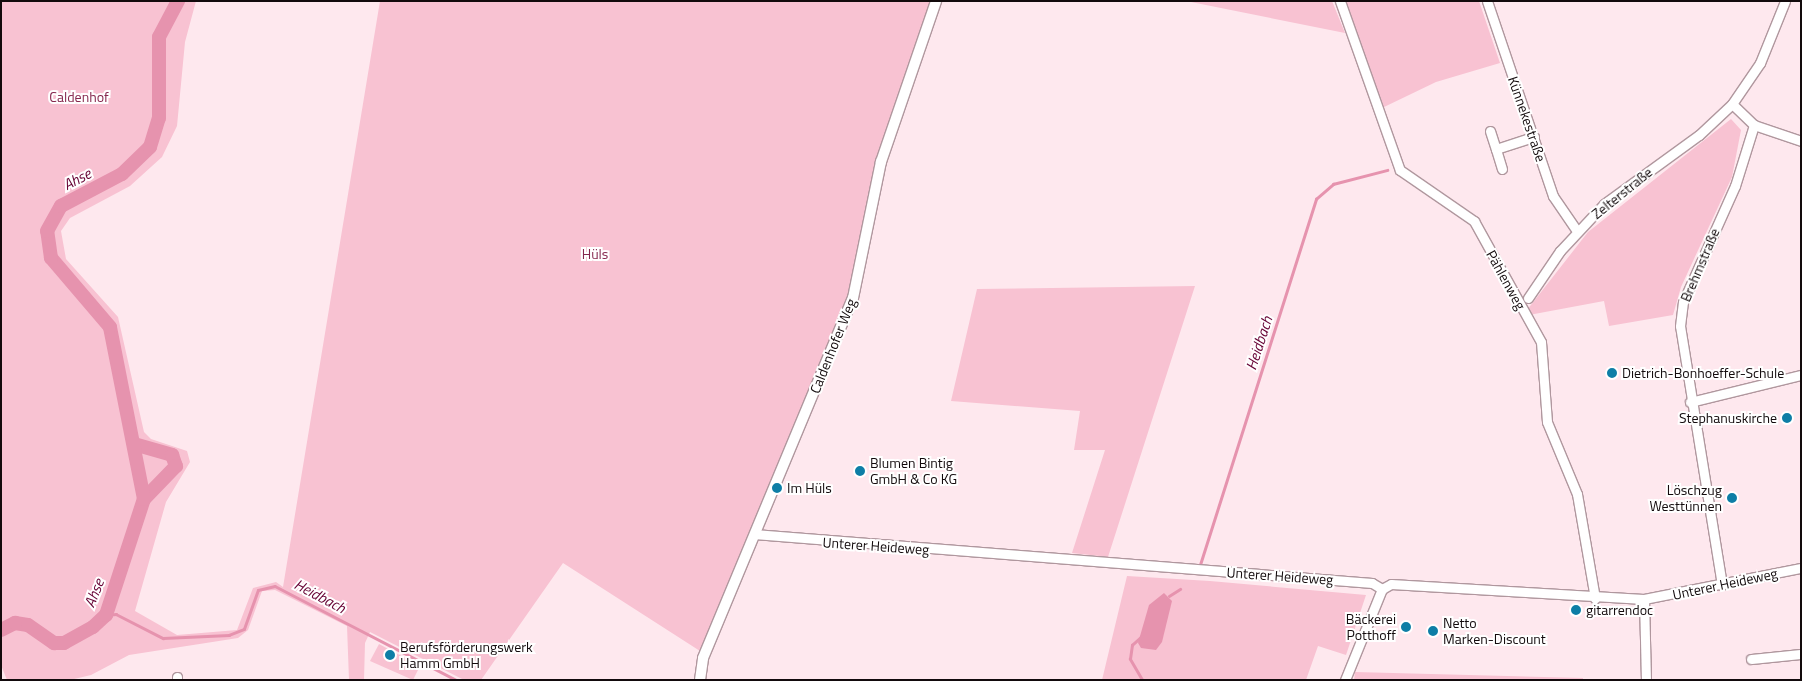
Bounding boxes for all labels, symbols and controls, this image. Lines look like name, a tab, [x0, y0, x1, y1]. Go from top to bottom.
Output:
street label: Künnekestraße	[1505, 74, 1549, 164]
park label: Caldenhof	[49, 89, 109, 105]
water label: Ahse	[60, 164, 94, 194]
street label: Zelterstraße	[1588, 164, 1656, 222]
street label: Brehmstraße	[1677, 226, 1723, 304]
park label: Hüls	[582, 246, 608, 262]
street label: Pählenweg	[1483, 247, 1529, 313]
street label: Caldenhofer Weg	[806, 296, 860, 396]
water label: Heidbach	[1242, 314, 1276, 372]
place label: Dietrich-Bonhoeffer-Schule	[1622, 365, 1784, 381]
marker: Dietrich-Bonhoeffer-Schule	[1606, 367, 1618, 379]
place label: Stephanuskirche	[1679, 410, 1777, 426]
marker: Stephanuskirche	[1781, 412, 1793, 424]
place label: Blumen Bintig GmbH & Co KG	[870, 455, 957, 488]
marker: Blumen Bintig GmbH & Co KG	[854, 465, 866, 477]
place label: Im Hüls	[787, 480, 832, 496]
marker: Im Hüls	[771, 482, 783, 494]
place label: Löschzug Westtünnen	[1649, 482, 1722, 514]
marker: Löschzug Westtünnen	[1726, 492, 1738, 504]
street label: Unterer Heideweg	[822, 534, 930, 558]
street label: Unterer Heideweg	[1226, 564, 1334, 588]
street label: Unterer Heideweg	[1671, 565, 1779, 603]
water label: Heidbach	[291, 575, 349, 617]
water label: Ahse	[80, 576, 108, 610]
place label: gitarrendoc	[1586, 602, 1653, 618]
marker: gitarrendoc	[1570, 604, 1582, 616]
place label: Bäckerei Potthoff	[1346, 611, 1396, 644]
place label: Netto Marken-Discount	[1443, 615, 1546, 648]
marker: Bäckerei Potthoff	[1400, 621, 1412, 633]
marker: Netto Marken-Discount	[1427, 625, 1439, 637]
place label: Berufsförderungswerk Hamm GmbH	[400, 639, 533, 672]
marker: Berufsförderungswerk Hamm GmbH	[384, 649, 396, 661]

